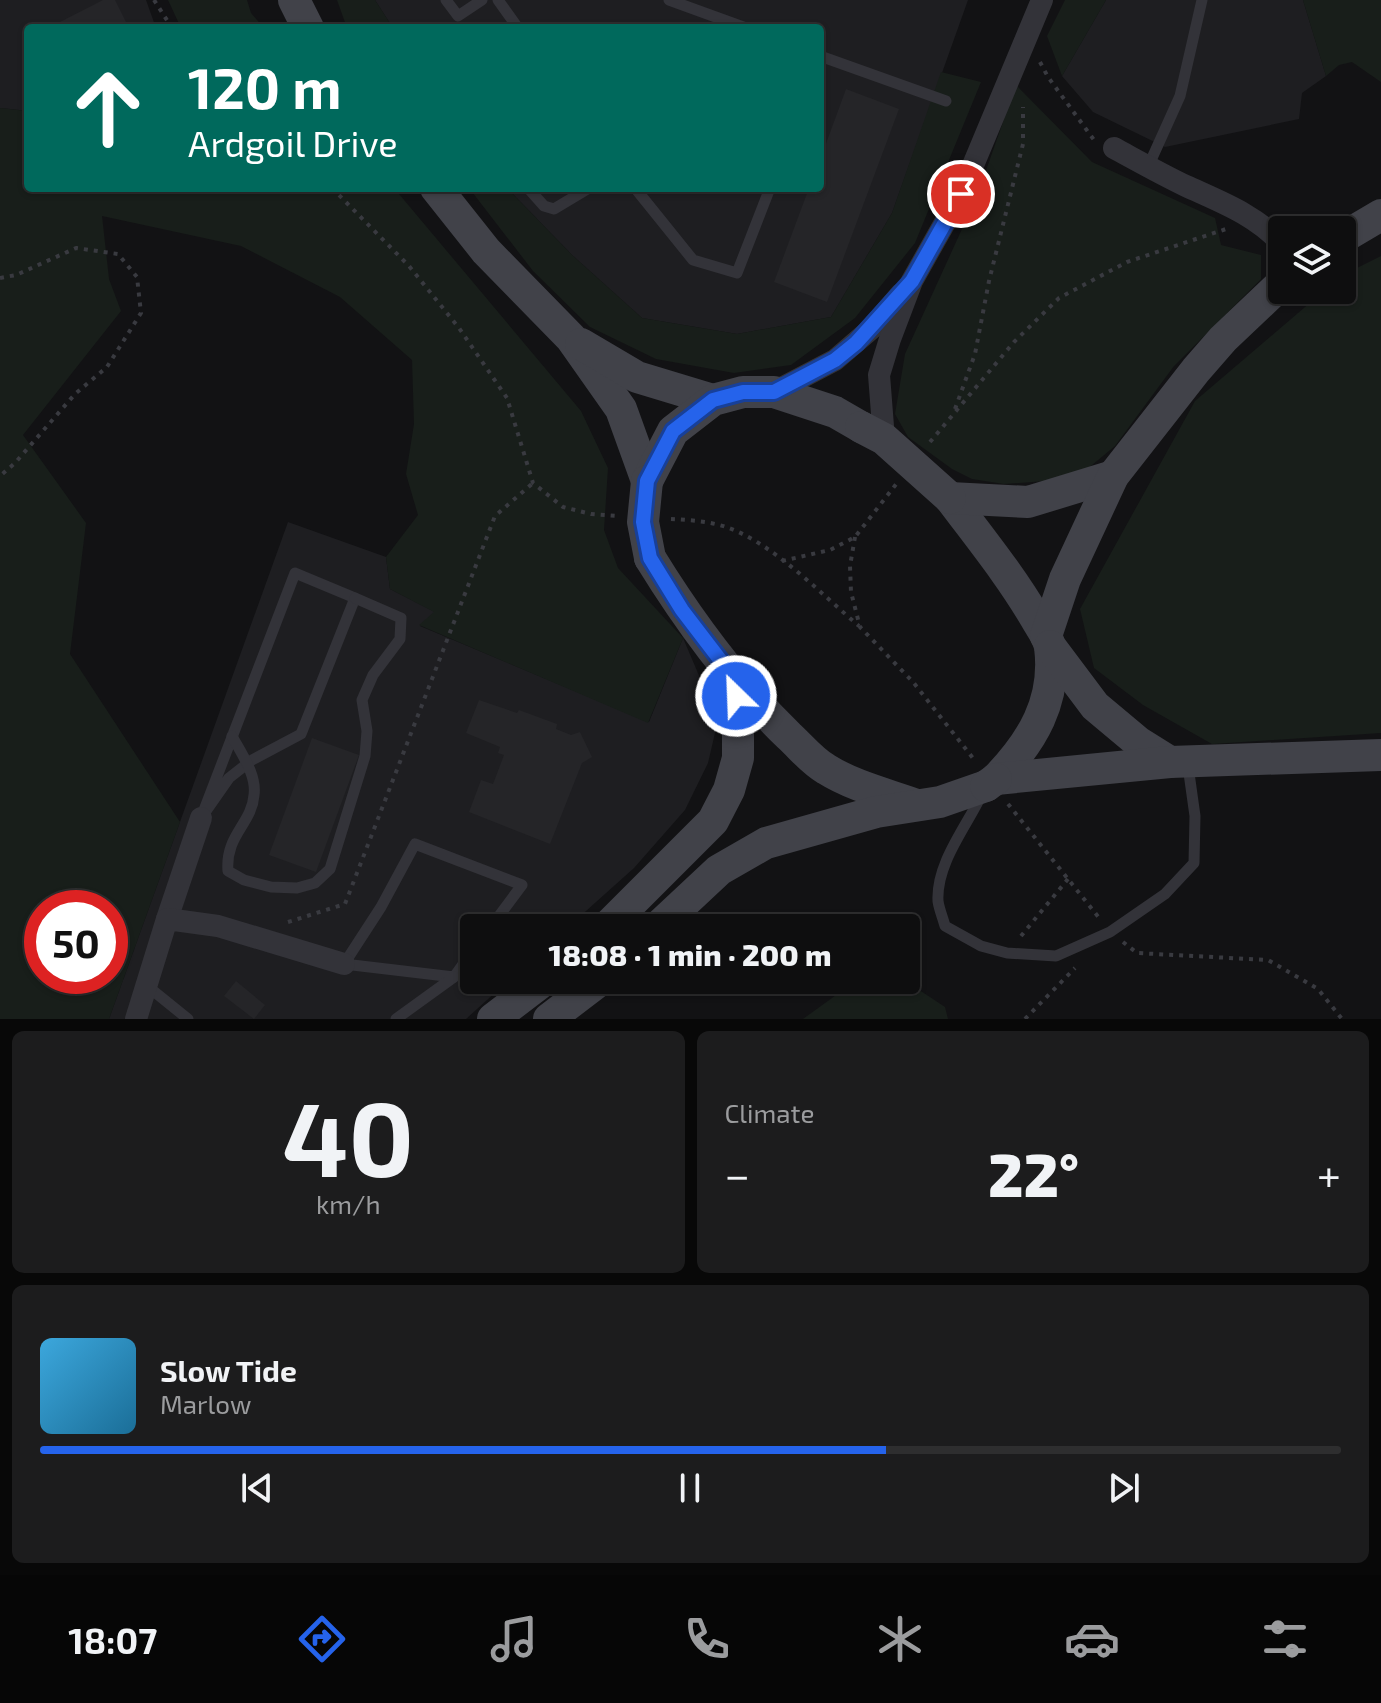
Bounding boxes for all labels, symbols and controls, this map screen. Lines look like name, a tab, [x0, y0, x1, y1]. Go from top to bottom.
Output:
text: 120 m	[188, 53, 342, 120]
icon: ahead	[56, 56, 160, 160]
text: Ardgoil Drive	[188, 121, 398, 164]
pin	[927, 160, 995, 228]
icon: arrive	[939, 172, 983, 216]
map controls	[1268, 216, 1356, 304]
button: layers	[1268, 216, 1356, 304]
position arrow	[694, 654, 778, 738]
speed limit sign: 50	[24, 890, 128, 994]
text: 18:08 · 1 min · 200 m	[549, 936, 831, 972]
text: 40	[282, 1073, 414, 1198]
text: Climate	[725, 1097, 814, 1128]
text: 22°	[988, 1137, 1079, 1209]
text: −	[725, 1147, 750, 1200]
text: +	[1317, 1147, 1341, 1200]
text: km/h	[316, 1188, 381, 1219]
text: Slow Tide	[160, 1352, 297, 1388]
text: Marlow	[160, 1388, 251, 1419]
icon: previous	[235, 1466, 279, 1510]
icon: pause	[668, 1466, 712, 1510]
icon: next	[1102, 1466, 1146, 1510]
icon: directions	[294, 1611, 350, 1667]
icon: music	[486, 1611, 542, 1667]
icon: phone	[679, 1611, 735, 1667]
icon: climate	[872, 1611, 928, 1667]
icon: car	[1064, 1611, 1120, 1667]
icon: filters	[1257, 1611, 1313, 1667]
text: 18:07	[68, 1618, 157, 1661]

